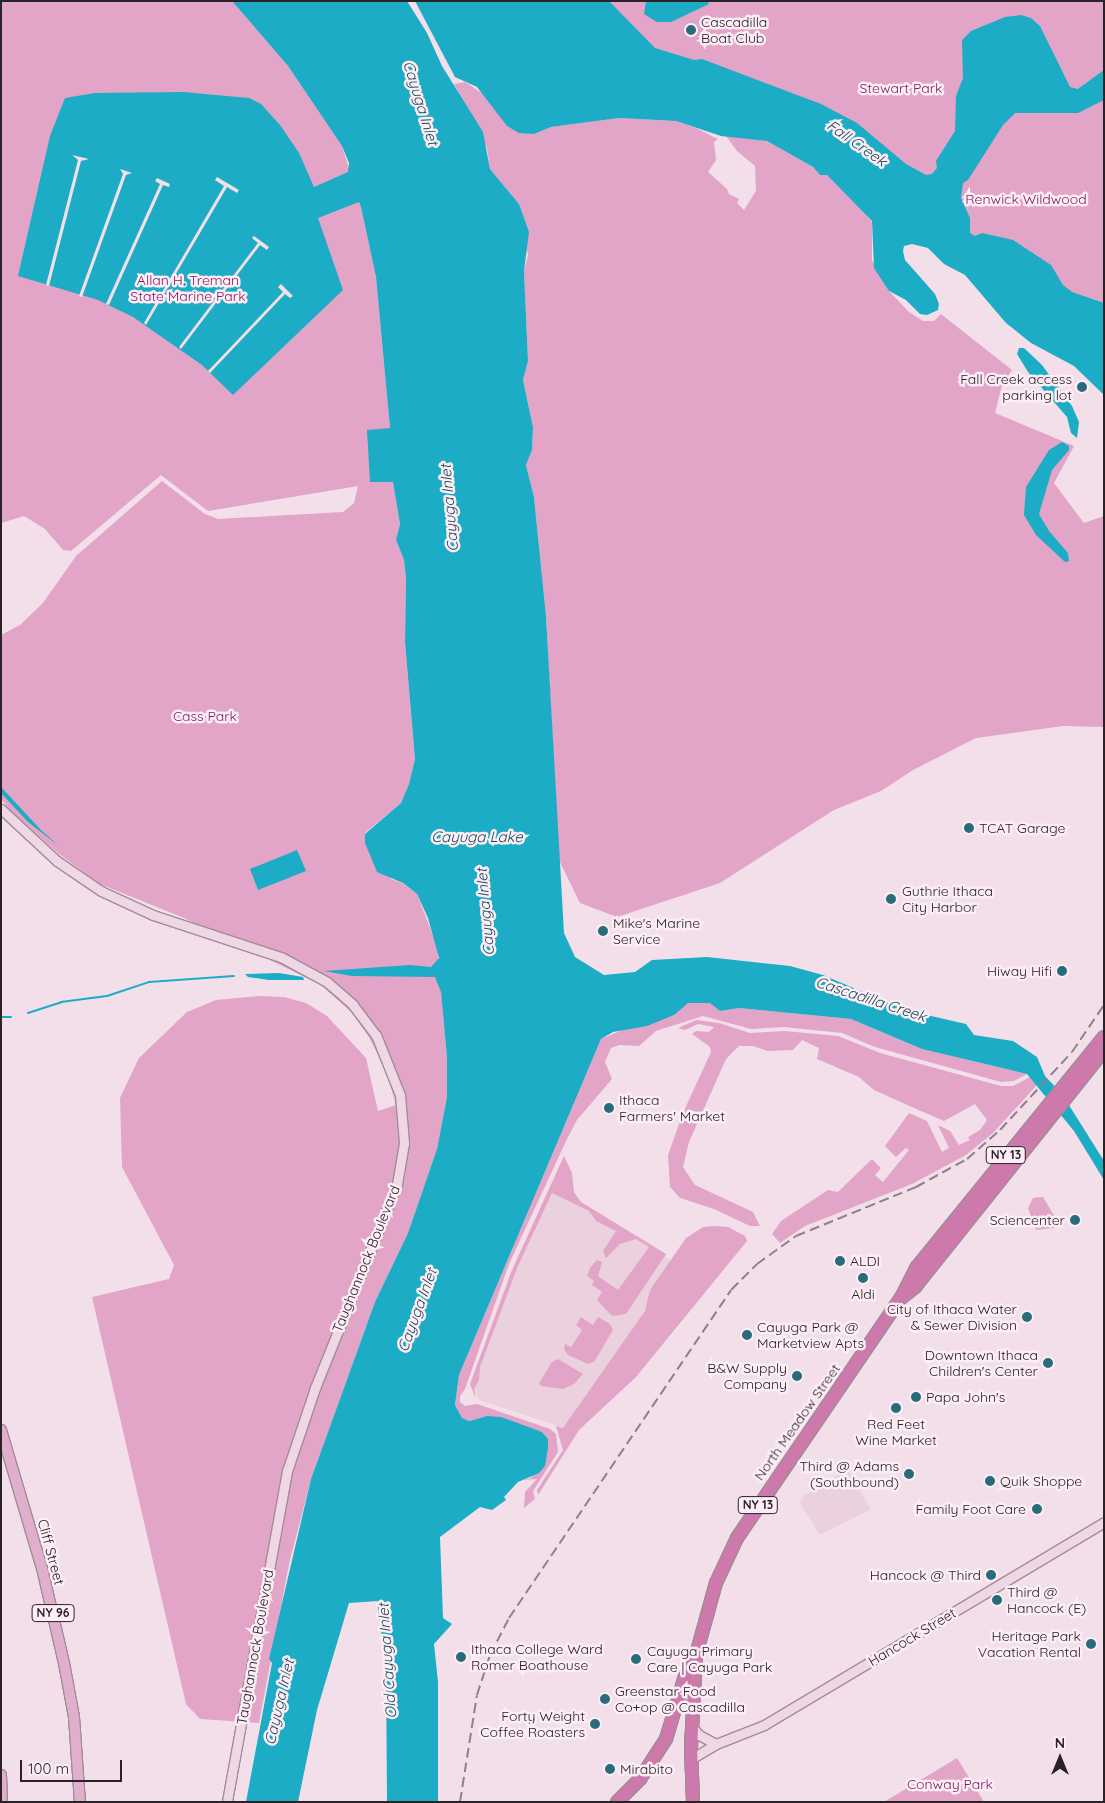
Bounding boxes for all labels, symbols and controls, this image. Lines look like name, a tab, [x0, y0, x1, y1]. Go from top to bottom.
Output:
place label: Cascadilla Boat Club	[701, 14, 767, 46]
marker: Cascadilla Boat Club	[685, 24, 697, 36]
water label: Cayuga Inlet	[400, 59, 442, 147]
park label: Stewart Park	[859, 80, 943, 96]
water label: Fall Creek	[824, 116, 890, 170]
park label: Renwick Wildwood	[965, 191, 1087, 207]
park label: Allan H. Treman State Marine Park	[130, 272, 246, 304]
place label: Fall Creek access parking lot	[960, 371, 1072, 404]
marker: Fall Creek access parking lot	[1076, 381, 1088, 393]
water label: Cayuga Inlet	[436, 464, 462, 552]
park label: Cass Park	[173, 708, 237, 724]
place label: TCAT Garage	[979, 820, 1065, 836]
marker: TCAT Garage	[963, 822, 975, 834]
water label: Cayuga Lake	[431, 828, 523, 846]
water label: Cayuga Inlet	[472, 868, 498, 956]
place label: Guthrie Ithaca City Harbor	[902, 883, 993, 916]
marker: Guthrie Ithaca City Harbor	[884, 892, 898, 906]
place label: Mike's Marine Service	[613, 915, 700, 948]
marker: Mike's Marine Service	[597, 925, 609, 937]
place label: Hiway Hifi	[987, 963, 1052, 979]
marker: Hiway Hifi	[1056, 965, 1068, 977]
water label: Cascadilla Creek	[813, 973, 929, 1025]
place label: Ithaca Farmers' Market	[619, 1092, 725, 1124]
marker: Ithaca Farmers' Market	[603, 1102, 615, 1114]
road number: NY 13	[985, 1146, 1027, 1164]
street label: Taughannock Boulevard	[329, 1183, 403, 1335]
place label: Sciencenter	[990, 1212, 1065, 1228]
marker: Sciencenter	[1069, 1214, 1081, 1226]
place label: ALDI	[850, 1253, 880, 1269]
marker: ALDI	[834, 1255, 846, 1267]
water label: Cayuga Inlet	[394, 1266, 440, 1354]
marker: Aldi	[857, 1272, 869, 1284]
place label: Aldi	[851, 1286, 875, 1302]
place label: City of Ithaca Water & Sewer Division	[887, 1301, 1017, 1334]
marker: City of Ithaca Water & Sewer Division	[1021, 1311, 1033, 1323]
place label: Cayuga Park @ Marketview Apts	[757, 1319, 864, 1351]
marker: Cayuga Park @ Marketview Apts	[741, 1329, 753, 1341]
place label: Downtown Ithaca Children's Center	[925, 1347, 1038, 1380]
marker: Downtown Ithaca Children's Center	[1042, 1357, 1054, 1369]
place label: B&W Supply Company	[707, 1360, 787, 1392]
street label: North Meadow Street	[751, 1361, 843, 1483]
marker: B&W Supply Company	[791, 1370, 803, 1382]
place label: Papa John's	[926, 1389, 1005, 1405]
marker: Papa John's	[910, 1391, 922, 1403]
marker: Red Feet Wine Market	[890, 1402, 902, 1414]
place label: Red Feet Wine Market	[855, 1416, 937, 1448]
place label: Third @ Adams (Southbound)	[799, 1458, 899, 1490]
marker: Third @ Adams (Southbound)	[903, 1468, 915, 1480]
place label: Quik Shoppe	[1000, 1473, 1082, 1489]
marker: Quik Shoppe	[984, 1475, 996, 1487]
road number: NY 13	[737, 1496, 779, 1514]
place label: Family Foot Care	[916, 1501, 1026, 1517]
marker: Family Foot Care	[1030, 1502, 1044, 1516]
street label: Cliff Street	[34, 1517, 68, 1587]
place label: Hancock @ Third	[870, 1567, 981, 1583]
street label: Taughannock Boulevard	[233, 1568, 277, 1726]
marker: Hancock @ Third	[985, 1569, 997, 1581]
place label: Third @ Hancock (E)	[1007, 1584, 1086, 1616]
marker: Third @ Hancock (E)	[991, 1594, 1003, 1606]
water label: Old Cayuga Inlet	[374, 1603, 400, 1719]
road number: NY 96	[30, 1604, 76, 1622]
street label: Hancock Street	[865, 1604, 959, 1670]
place label: Heritage Park Vacation Rental	[978, 1628, 1081, 1660]
marker: Heritage Park Vacation Rental	[1085, 1638, 1097, 1650]
place label: Ithaca College Ward Romer Boathouse	[471, 1641, 603, 1674]
place label: Cayuga Primary Care | Cayuga Park	[647, 1643, 772, 1675]
marker: Ithaca College Ward Romer Boathouse	[455, 1651, 467, 1663]
marker: Cayuga Primary Care | Cayuga Park	[629, 1652, 643, 1666]
water label: Cayuga Inlet	[260, 1657, 298, 1747]
place label: Greenstar Food Co+op @ Cascadilla	[615, 1683, 745, 1715]
marker: Greenstar Food Co+op @ Cascadilla	[599, 1693, 611, 1705]
place label: Forty Weight Coffee Roasters	[480, 1708, 585, 1740]
marker: Forty Weight Coffee Roasters	[589, 1718, 601, 1730]
north arrow	[1035, 1733, 1085, 1783]
text: N	[1055, 1734, 1065, 1752]
scale bar	[22, 1750, 125, 1782]
text: 100 m	[28, 1759, 69, 1778]
place label: Mirabito	[620, 1761, 673, 1777]
marker: Mirabito	[604, 1763, 616, 1775]
park label: Conway Park	[907, 1776, 993, 1792]

